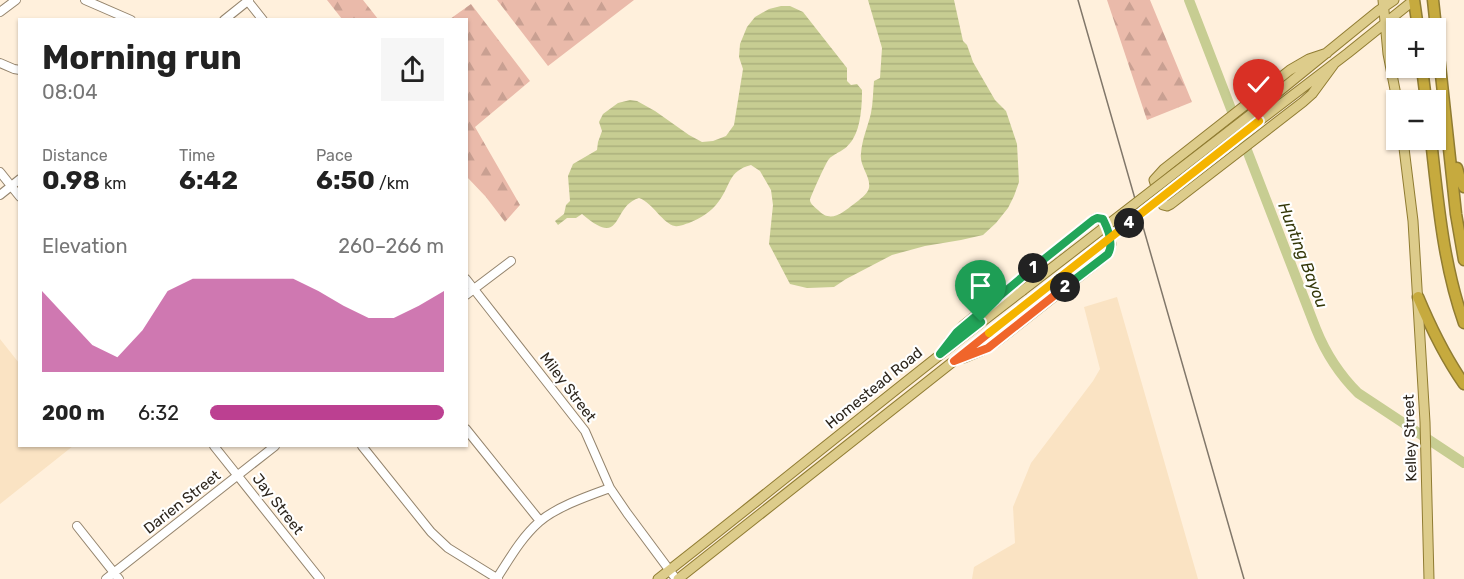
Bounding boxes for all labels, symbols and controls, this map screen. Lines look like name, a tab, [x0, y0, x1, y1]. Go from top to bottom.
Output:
map controls	[1386, 18, 1446, 150]
button: +	[1386, 18, 1446, 78]
text: Morning run	[42, 38, 242, 77]
button: share	[381, 38, 444, 101]
pin	[1233, 59, 1284, 121]
icon: check	[1242, 68, 1275, 101]
text: 08:04	[42, 80, 98, 104]
button: −	[1386, 90, 1446, 150]
text: Distance	[42, 146, 108, 165]
text: Time	[179, 146, 215, 165]
text: Pace	[316, 146, 353, 165]
text: 0.98	[42, 165, 100, 196]
text: 6:42	[179, 165, 238, 196]
text: 6:50	[316, 165, 375, 196]
text: km	[100, 174, 127, 193]
text: /km	[375, 174, 409, 193]
water label: Hunting Bayou	[1274, 200, 1332, 311]
pin: 4	[1114, 208, 1144, 238]
text: 4	[1124, 213, 1134, 232]
text: Elevation	[42, 234, 128, 258]
text: 260–266 m	[338, 234, 444, 258]
pin: 1	[1018, 253, 1048, 283]
text: 1	[1029, 258, 1037, 277]
pin	[955, 260, 1006, 322]
icon: arrive	[964, 269, 997, 302]
pin: 2	[1050, 272, 1080, 302]
text: 2	[1060, 277, 1070, 296]
street label: Homestead Road	[822, 343, 926, 433]
street label: Miley Street	[536, 349, 600, 425]
street label: Kelley Street	[1399, 394, 1421, 482]
text: 200 m	[42, 401, 105, 425]
text: 6:32	[138, 401, 179, 425]
street label: Darien Street	[140, 466, 224, 538]
street label: Jay Street	[249, 470, 307, 538]

